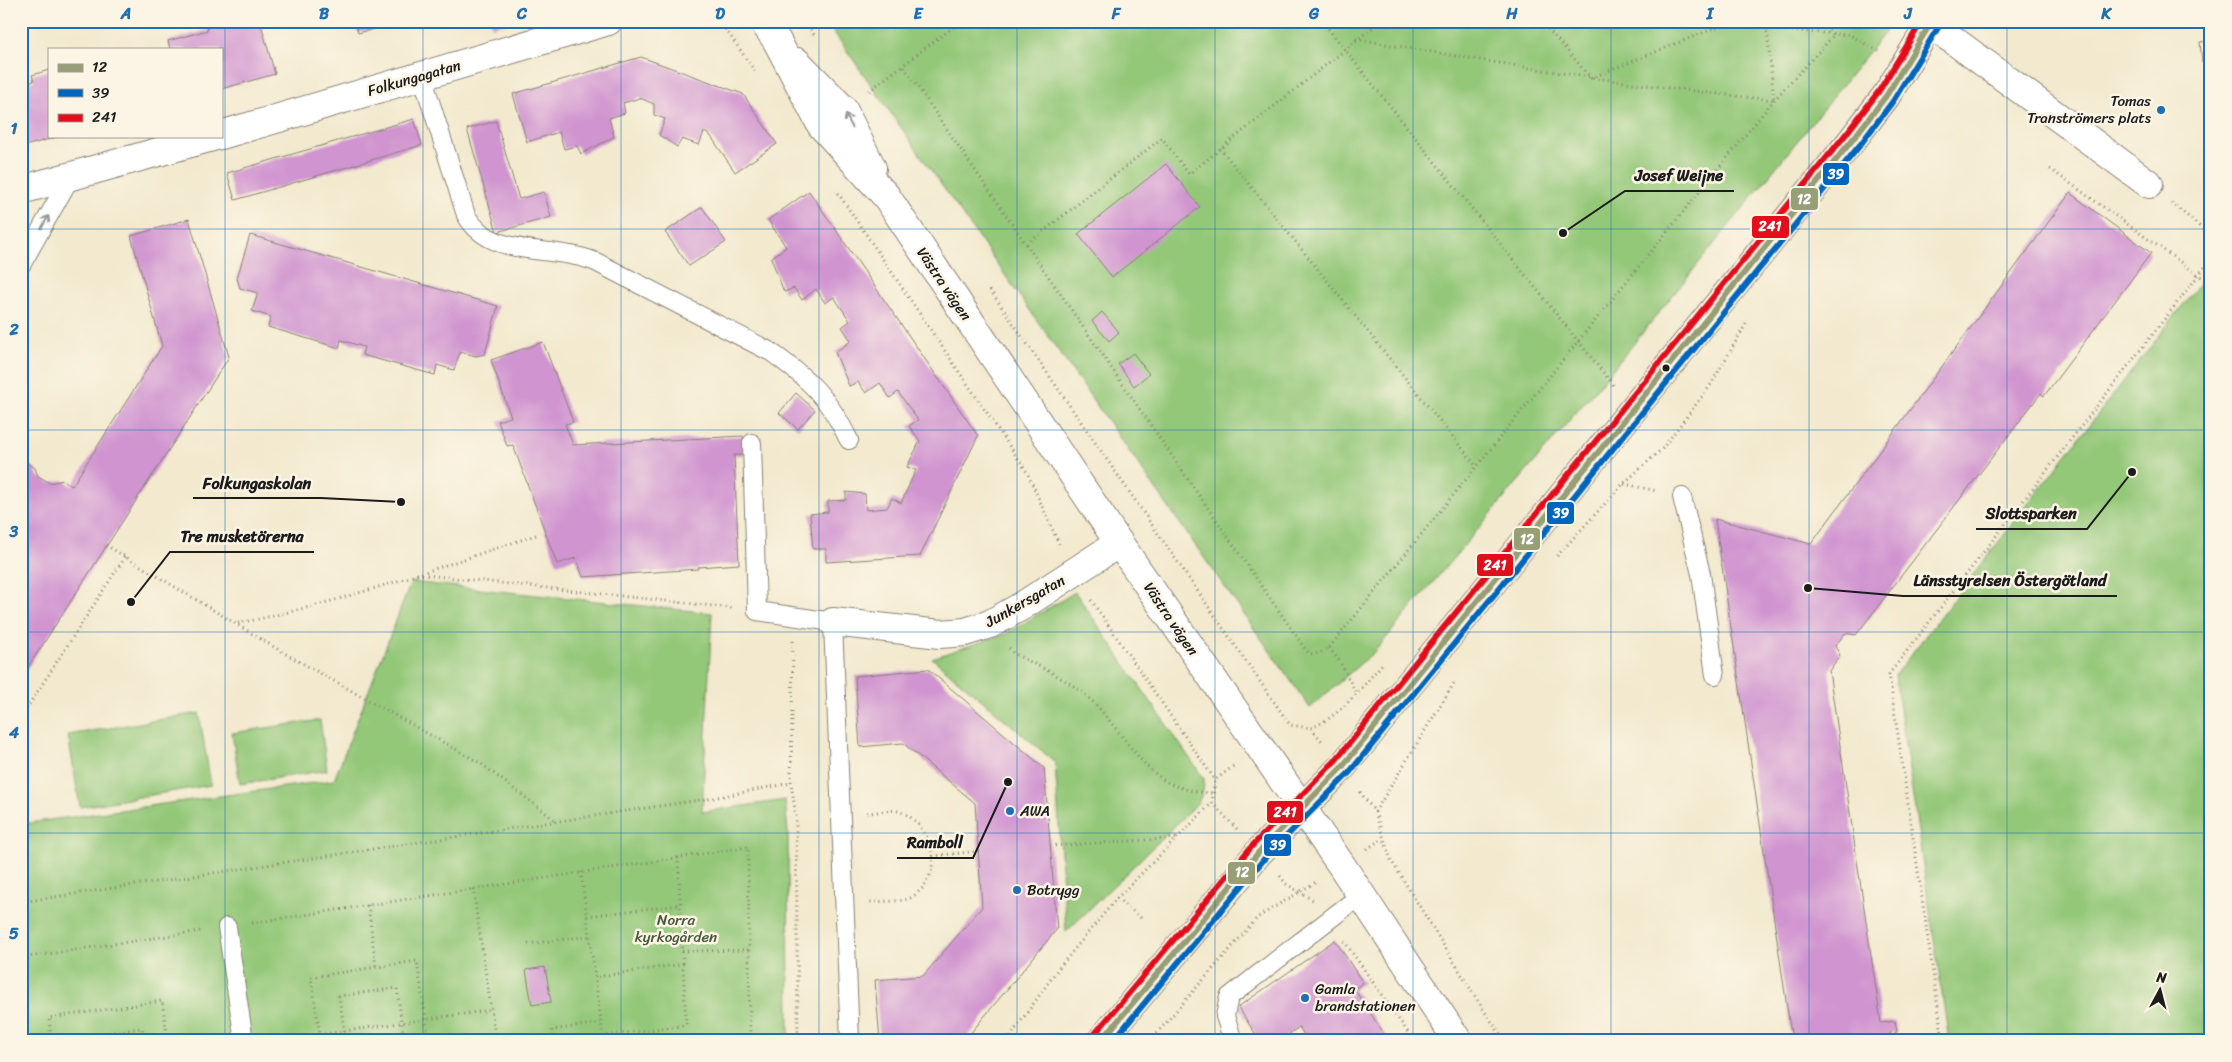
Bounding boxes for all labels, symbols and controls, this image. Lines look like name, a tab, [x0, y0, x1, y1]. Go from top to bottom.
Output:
text: A	[120, 0, 131, 28]
text: B	[319, 0, 330, 28]
text: C	[516, 0, 528, 28]
text: D	[715, 0, 725, 28]
text: E	[914, 0, 924, 28]
text: F	[1111, 0, 1122, 28]
text: G	[1308, 0, 1320, 28]
text: H	[1505, 0, 1518, 28]
text: I	[1706, 0, 1715, 28]
text: J	[1903, 0, 1913, 28]
text: K	[2100, 0, 2112, 28]
legend	[48, 48, 222, 138]
street label: Folkungagatan	[364, 52, 464, 104]
text: 12	[92, 54, 107, 80]
text: 39	[92, 80, 109, 106]
place label: Tomas Tranströmers plats	[2027, 88, 2152, 131]
text: 241	[92, 104, 116, 130]
marker: Tomas Tranströmers plats	[2155, 104, 2167, 116]
text: 1	[11, 114, 18, 143]
one-way arrow	[844, 114, 853, 129]
callout: Josef Weijne	[1625, 160, 1734, 191]
text: Josef Weijne	[1634, 161, 1724, 190]
line badge: 39	[1822, 162, 1850, 186]
text: 39	[1827, 162, 1845, 187]
line badge: 12	[1790, 187, 1819, 211]
text: 12	[1797, 187, 1812, 212]
text: 241	[1758, 214, 1781, 239]
one-way arrow	[41, 215, 50, 230]
line badge: 241	[1751, 215, 1790, 239]
street label: Västra vägen	[910, 242, 978, 326]
text: 2	[8, 315, 19, 344]
unlabelled marker	[1661, 363, 1671, 373]
callout: Folkungaskolan	[193, 467, 321, 498]
text: Folkungaskolan	[202, 469, 312, 498]
callout: Slottsparken	[1976, 498, 2087, 529]
text: Slottsparken	[1984, 499, 2077, 528]
line badge: 39	[1546, 501, 1575, 525]
text: 39	[1552, 501, 1570, 526]
text: 3	[9, 517, 19, 546]
callout: Tre musketörerna	[170, 521, 314, 552]
text: Tre musketörerna	[180, 522, 305, 551]
line badge: 12	[1513, 527, 1541, 551]
text: 12	[1520, 527, 1535, 552]
line badge: 241	[1476, 553, 1514, 577]
text: 241	[1483, 553, 1506, 578]
callout: Länsstyrelsen Östergötland	[1903, 565, 2117, 596]
text: Länsstyrelsen Östergötland	[1914, 566, 2108, 595]
street label: Junkersgatan	[979, 568, 1070, 635]
street label: Västra vägen	[1137, 577, 1205, 661]
text: 4	[8, 718, 19, 747]
place label: AWA	[1019, 798, 1050, 824]
line badge: 241	[1266, 800, 1304, 824]
text: 241	[1273, 800, 1296, 825]
marker: AWA	[1004, 805, 1016, 817]
callout: Ramboll	[897, 827, 973, 858]
text: Ramboll	[906, 828, 964, 857]
line badge: 39	[1263, 833, 1292, 857]
text: 39	[1269, 833, 1287, 858]
text: 12	[1235, 860, 1250, 885]
line badge: 12	[1227, 861, 1256, 885]
place label: Botrygg	[1027, 877, 1080, 903]
marker: Botrygg	[1011, 884, 1023, 896]
park label: Norra kyrkogården	[635, 907, 717, 950]
text: 5	[9, 919, 19, 948]
north arrow	[2134, 964, 2184, 1014]
text: N	[2154, 964, 2168, 991]
place label: Gamla brandstationen	[1315, 976, 1416, 1019]
marker: Gamla brandstationen	[1299, 992, 1311, 1004]

